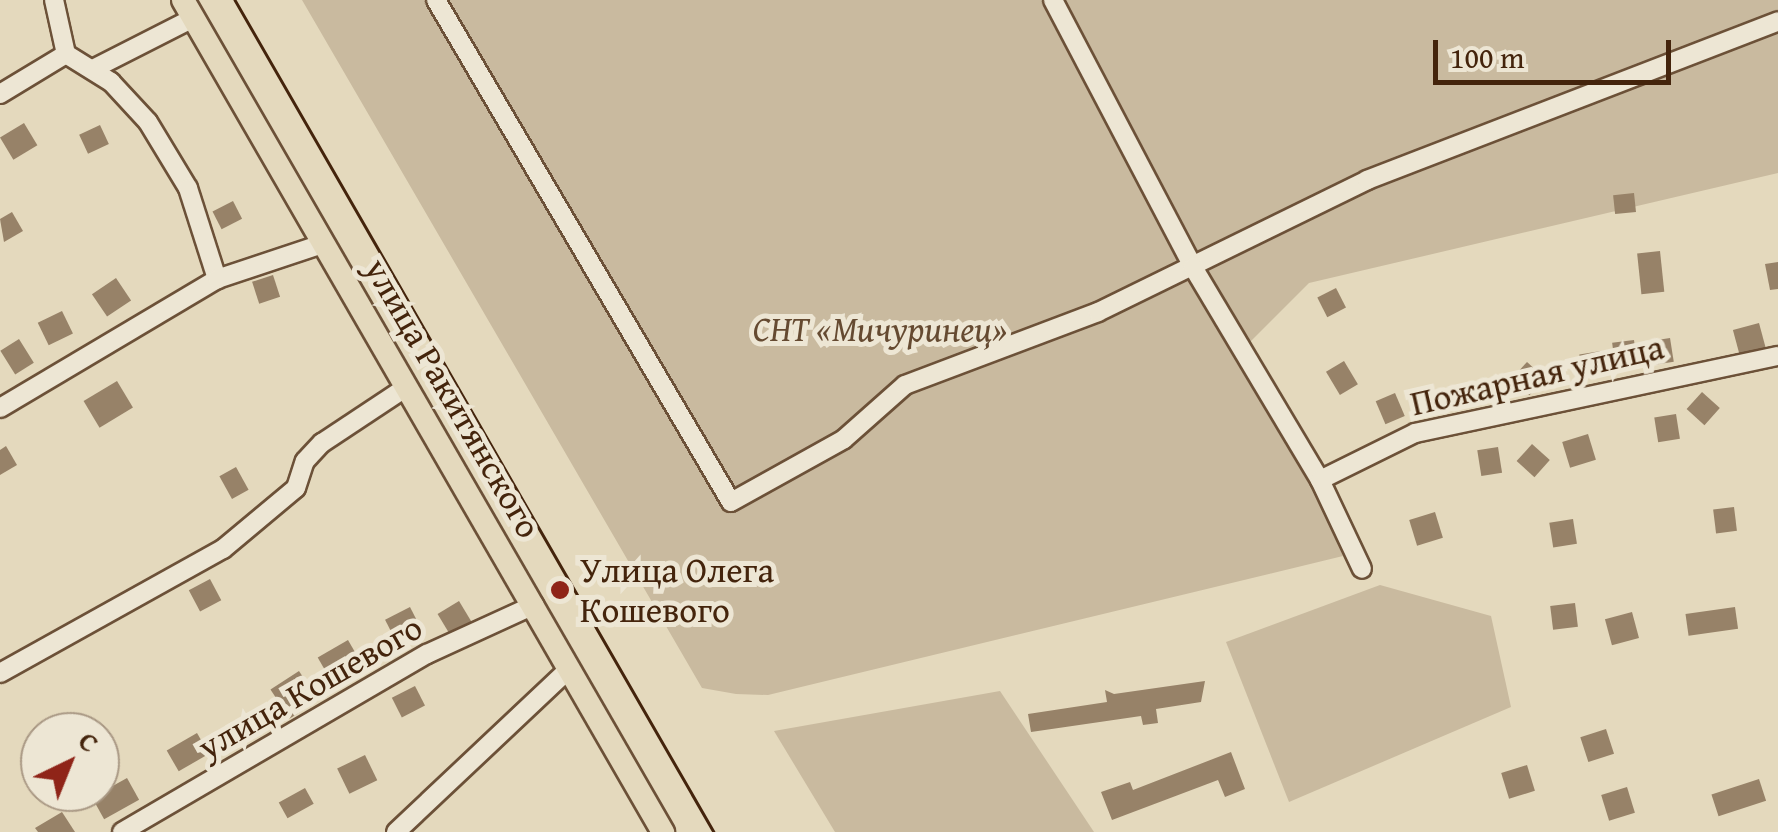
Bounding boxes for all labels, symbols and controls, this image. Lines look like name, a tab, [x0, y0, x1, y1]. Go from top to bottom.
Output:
scale bar	[1438, 20, 1676, 82]
text: 100 m	[1450, 35, 1524, 79]
street label: улица Ракитянского	[356, 251, 550, 545]
park label: СНТ «Мичуринец»	[753, 308, 1007, 350]
street label: Пожарная улица	[1406, 325, 1668, 425]
place label: Улица Олега Кошевого	[580, 549, 774, 631]
marker: Улица Олега Кошевого	[549, 579, 571, 601]
street label: улица Кошевого	[190, 606, 430, 768]
north arrow	[20, 712, 120, 812]
text: С	[70, 721, 109, 762]

